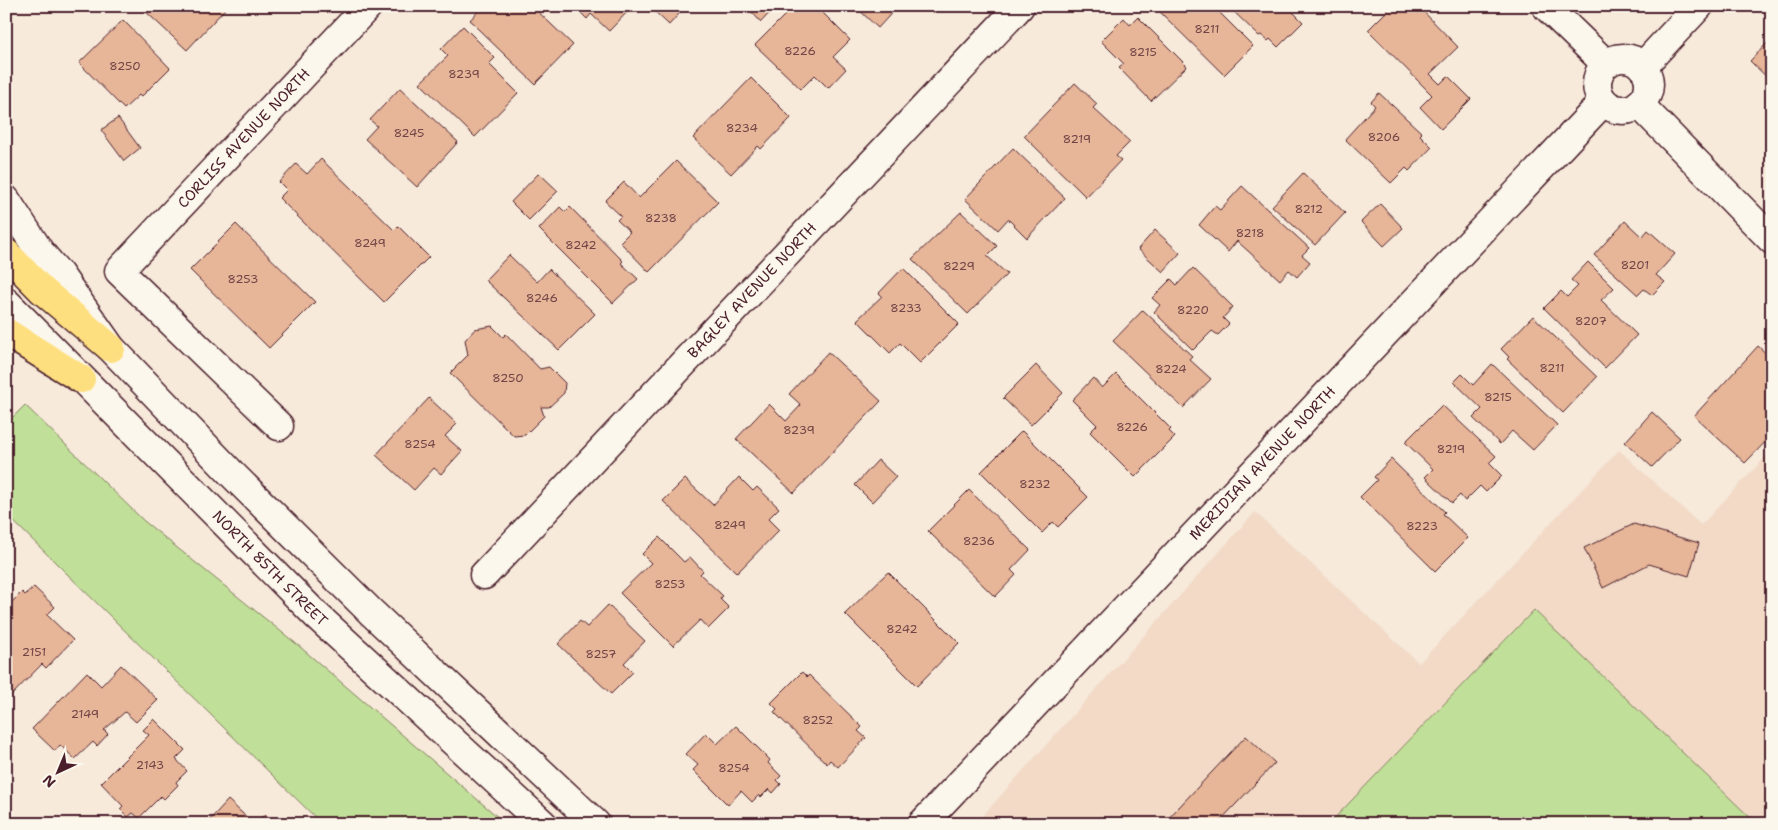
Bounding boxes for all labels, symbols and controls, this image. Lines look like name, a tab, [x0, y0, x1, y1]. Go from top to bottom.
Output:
house number: 8211	[1194, 21, 1220, 37]
house number: 8226	[784, 43, 816, 59]
house number: 8215	[1129, 44, 1157, 60]
house number: 8250	[109, 58, 141, 74]
street label: CORLISS AVENUE NORTH	[173, 64, 314, 212]
house number: 8239	[448, 66, 480, 82]
house number: 8234	[726, 120, 758, 136]
house number: 8245	[394, 125, 424, 141]
house number: 8206	[1368, 129, 1400, 145]
house number: 8219	[1063, 131, 1091, 147]
house number: 8212	[1295, 201, 1323, 217]
house number: 8238	[645, 210, 677, 226]
street label: BAGLEY AVENUE NORTH	[683, 218, 821, 363]
house number: 8218	[1236, 225, 1264, 241]
house number: 8249	[354, 235, 386, 251]
house number: 8242	[565, 237, 597, 253]
house number: 8201	[1621, 257, 1649, 273]
house number: 8229	[943, 258, 975, 274]
house number: 8253	[227, 271, 259, 287]
house number: 8246	[526, 290, 558, 306]
house number: 8233	[890, 300, 922, 316]
house number: 8220	[1177, 302, 1209, 318]
house number: 8207	[1575, 313, 1607, 329]
house number: 8211	[1539, 360, 1565, 376]
house number: 8224	[1155, 361, 1187, 377]
house number: 8250	[492, 370, 524, 386]
street label: MERIDIAN AVENUE NORTH	[1185, 382, 1340, 545]
house number: 8215	[1484, 389, 1512, 405]
house number: 8226	[1116, 419, 1148, 435]
house number: 8239	[783, 422, 815, 438]
house number: 8254	[404, 436, 436, 452]
house number: 8219	[1437, 441, 1465, 457]
house number: 8232	[1019, 476, 1051, 492]
street label: NORTH 85TH STREET	[208, 506, 332, 631]
house number: 8249	[714, 517, 746, 533]
house number: 8223	[1406, 518, 1438, 534]
house number: 8236	[963, 533, 995, 549]
house number: 8253	[654, 576, 686, 592]
house number: 8242	[886, 621, 918, 637]
house number: 2151	[22, 644, 46, 660]
house number: 8257	[586, 646, 616, 662]
house number: 2149	[71, 706, 99, 722]
house number: 8252	[803, 712, 833, 728]
north arrow	[32, 748, 82, 798]
house number: 2143	[136, 757, 164, 773]
house number: 8254	[718, 760, 750, 776]
text: N	[39, 771, 59, 792]

